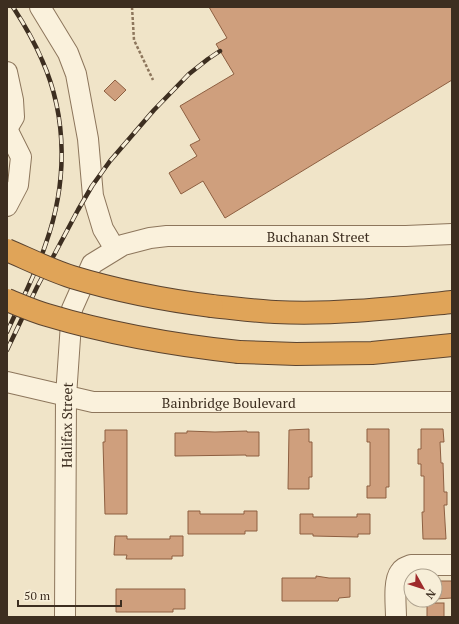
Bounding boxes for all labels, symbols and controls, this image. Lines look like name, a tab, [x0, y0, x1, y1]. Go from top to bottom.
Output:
street label: Buchanan Street	[267, 227, 370, 246]
street label: Halifax Street	[56, 381, 76, 468]
street label: Bainbridge Boulevard	[162, 393, 296, 412]
north arrow	[403, 568, 443, 608]
scale bar	[18, 582, 121, 608]
text: N	[422, 587, 439, 602]
text: 50 m	[24, 588, 51, 603]

